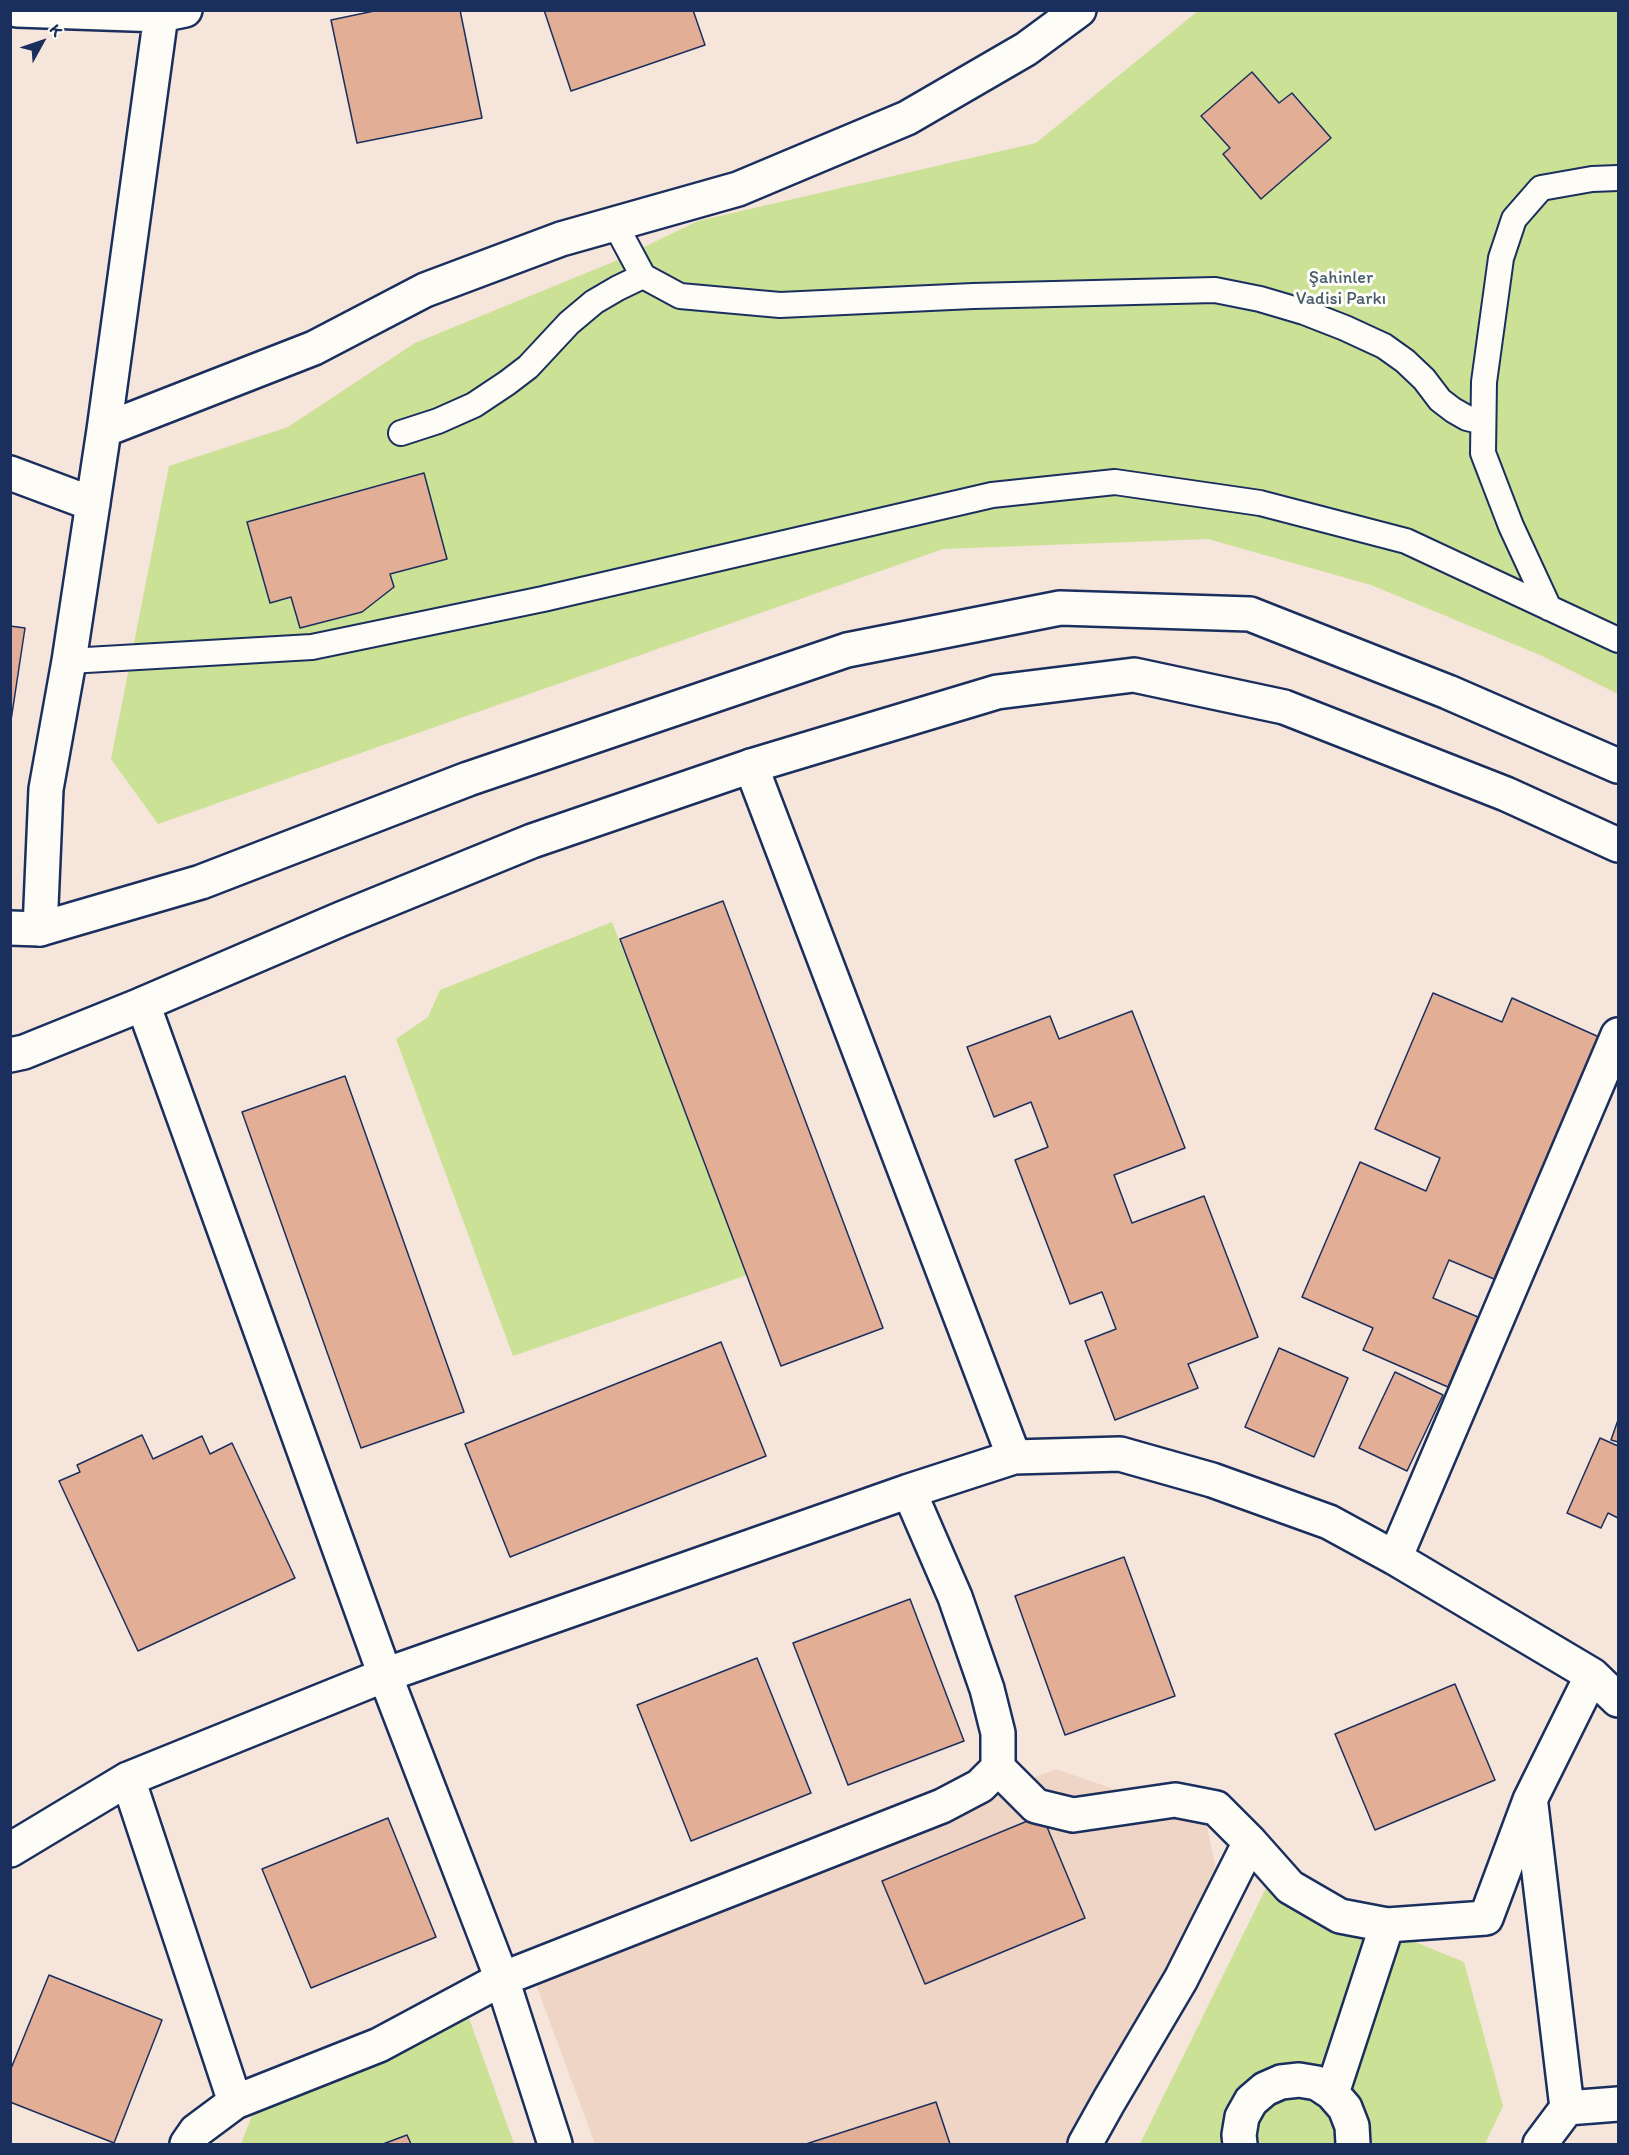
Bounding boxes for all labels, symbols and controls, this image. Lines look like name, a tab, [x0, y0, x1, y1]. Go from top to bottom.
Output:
north arrow	[12, 12, 72, 72]
text: K	[46, 20, 67, 40]
park label: Şahinler Vadisi Parkı	[1296, 267, 1386, 310]

